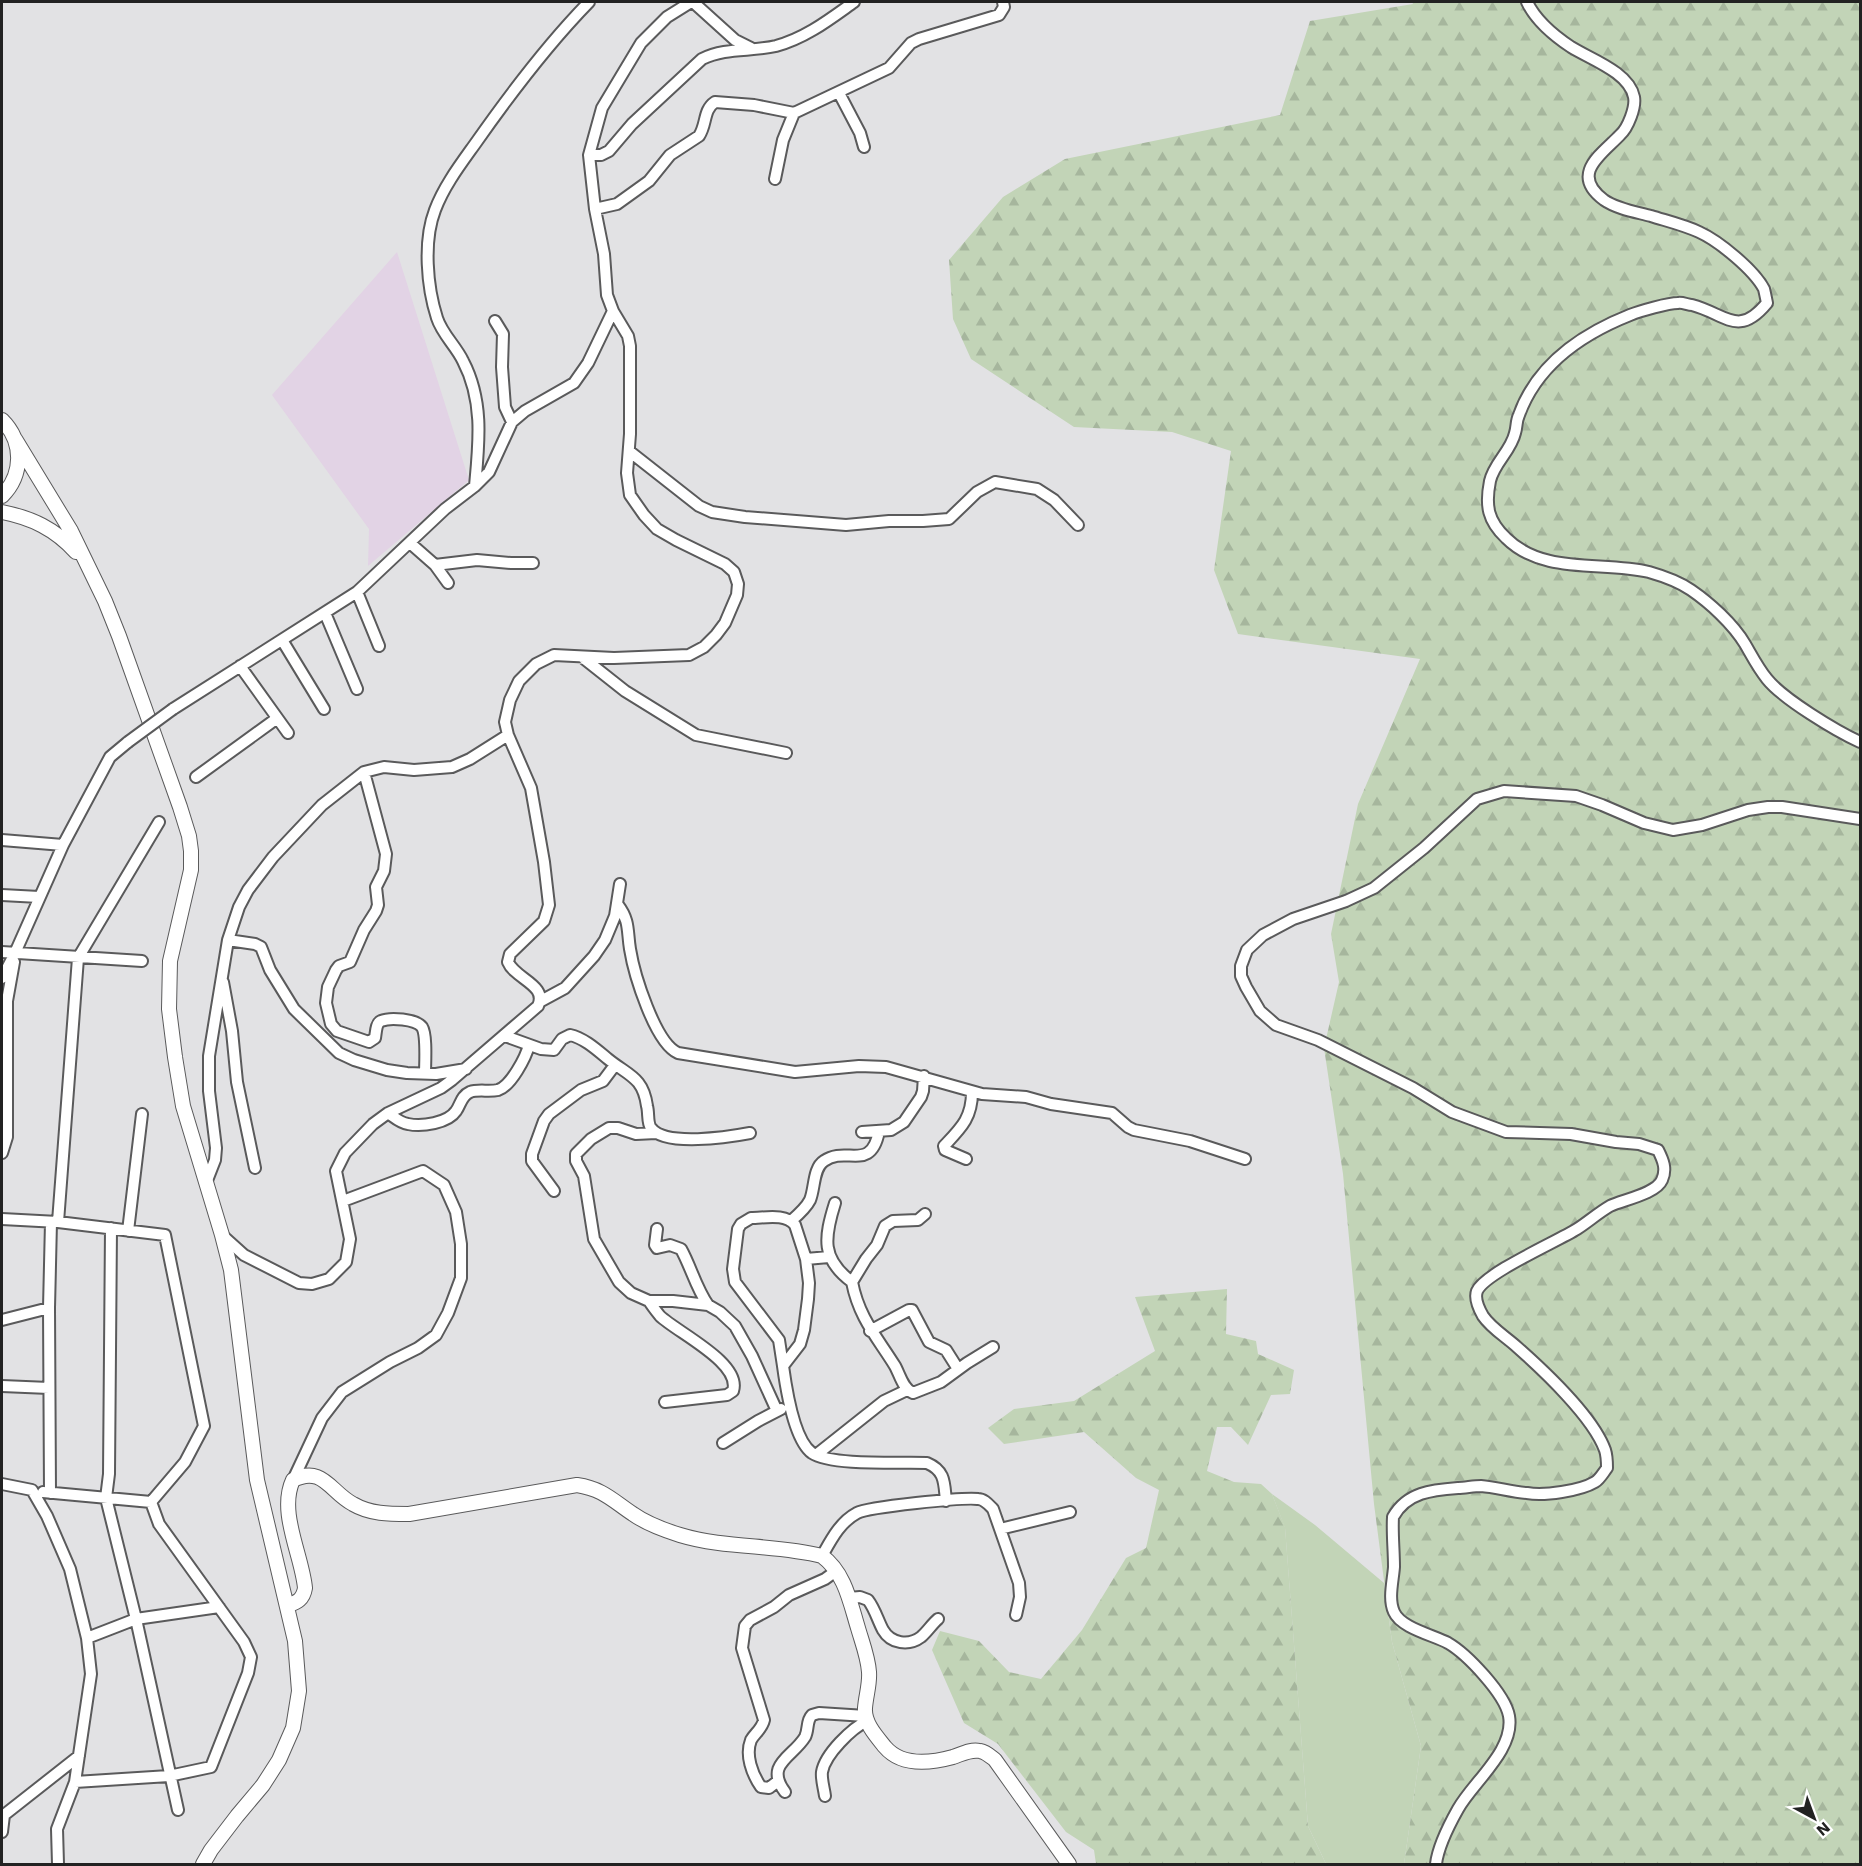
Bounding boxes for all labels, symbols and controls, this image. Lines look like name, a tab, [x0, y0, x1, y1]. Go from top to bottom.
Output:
north arrow	[1784, 1788, 1844, 1848]
text: N	[1813, 1818, 1834, 1840]

